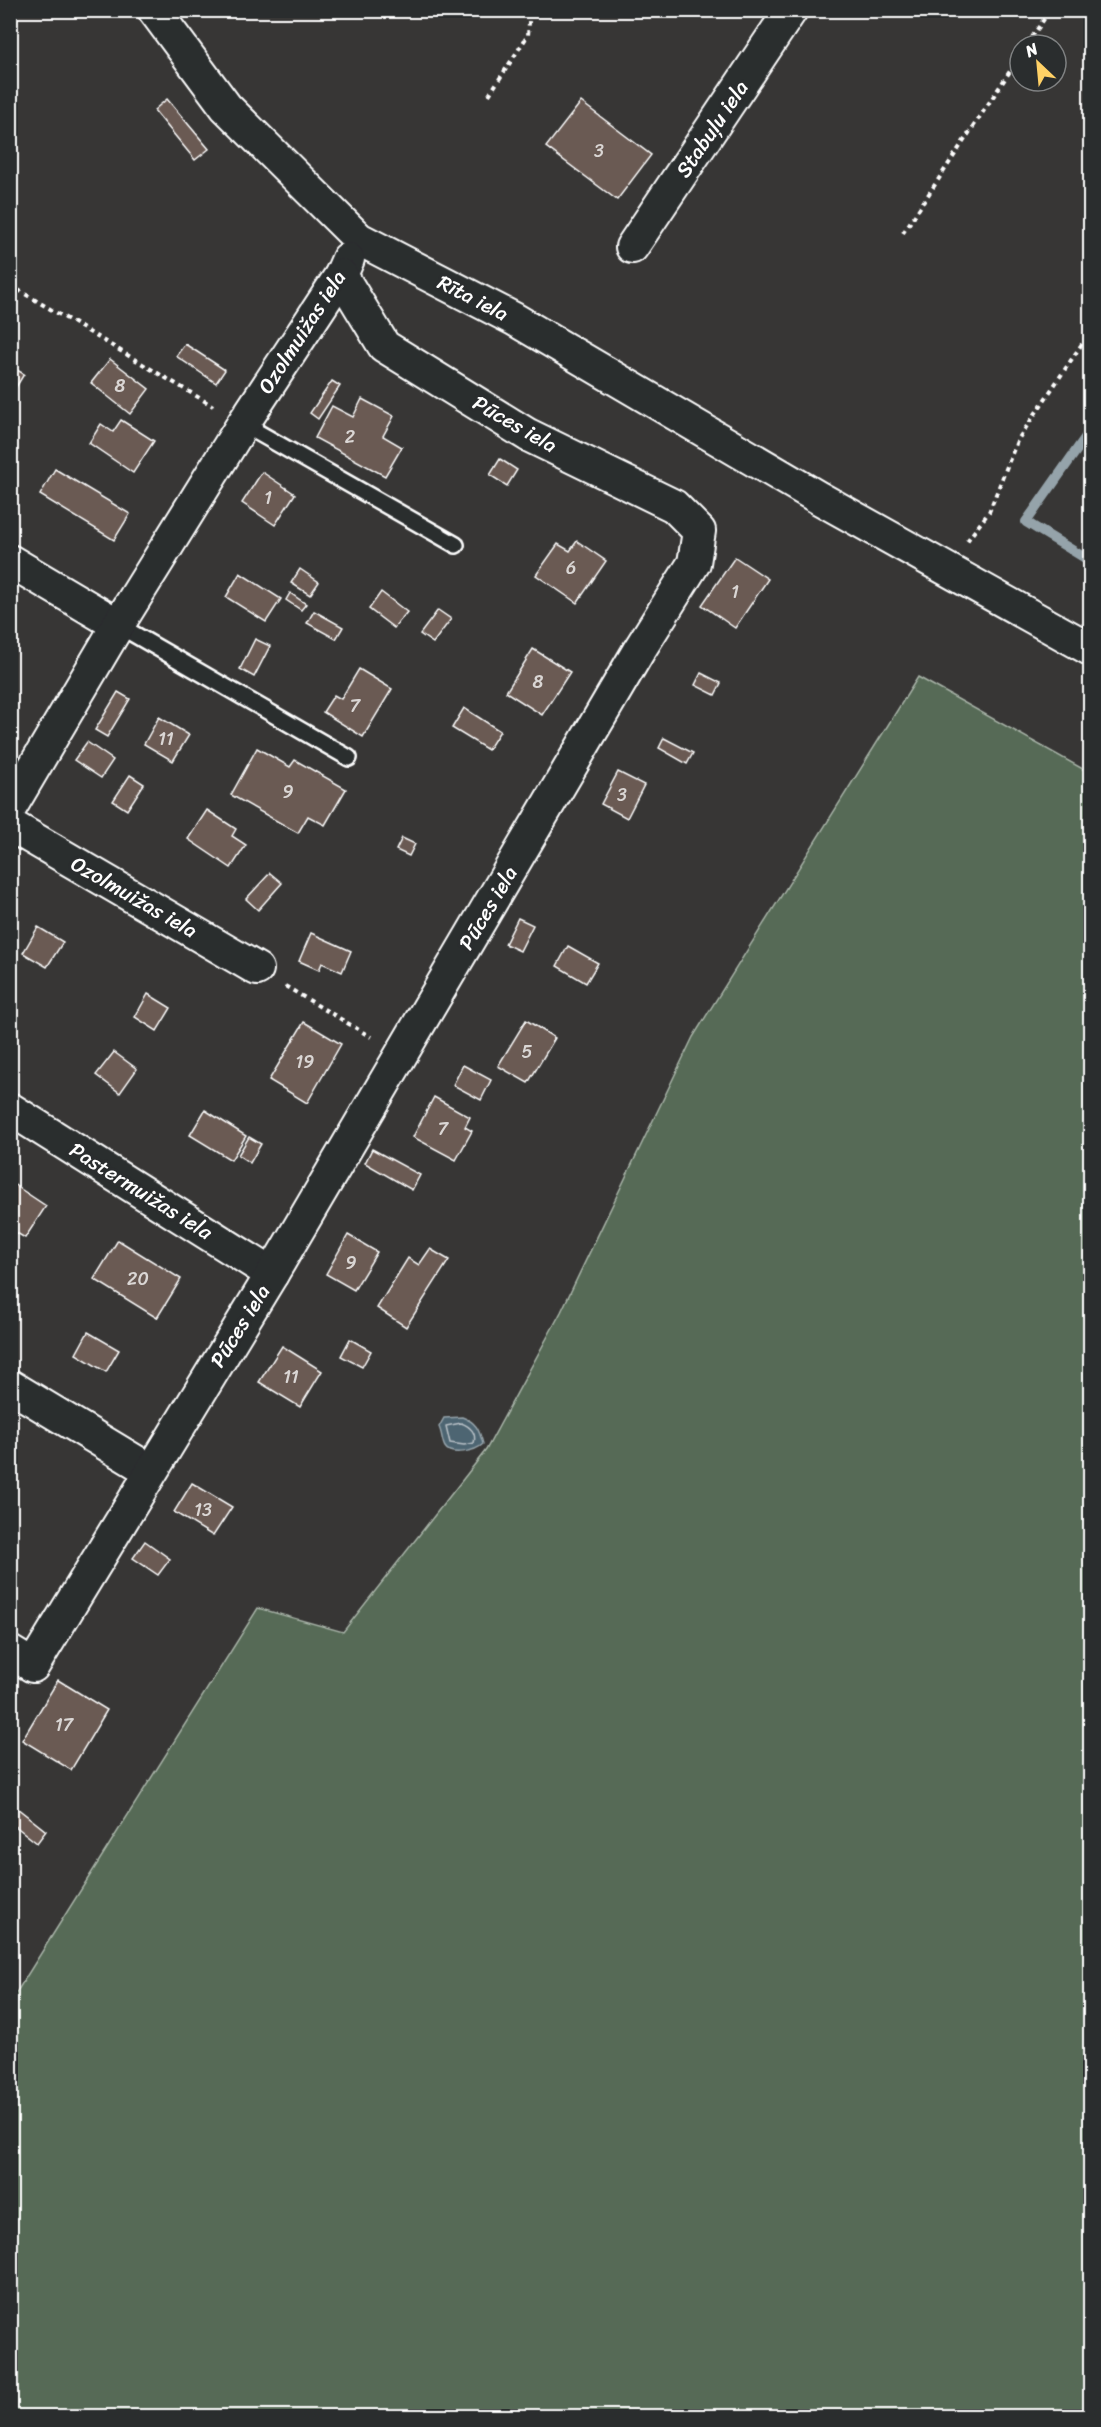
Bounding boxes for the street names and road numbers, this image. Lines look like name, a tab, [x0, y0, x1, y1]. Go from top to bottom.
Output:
street label: Stabuļu iela	[665, 72, 759, 186]
street label: Ozolmuižas iela	[248, 262, 357, 402]
street label: Rīta iela	[430, 264, 516, 332]
street label: Pūces iela	[465, 384, 565, 464]
street label: Ozolmuižas iela	[63, 845, 205, 949]
street label: Pūces iela	[448, 858, 528, 958]
street label: Pastermuižas iela	[62, 1132, 221, 1251]
street label: Pūces iela	[199, 1276, 281, 1375]

